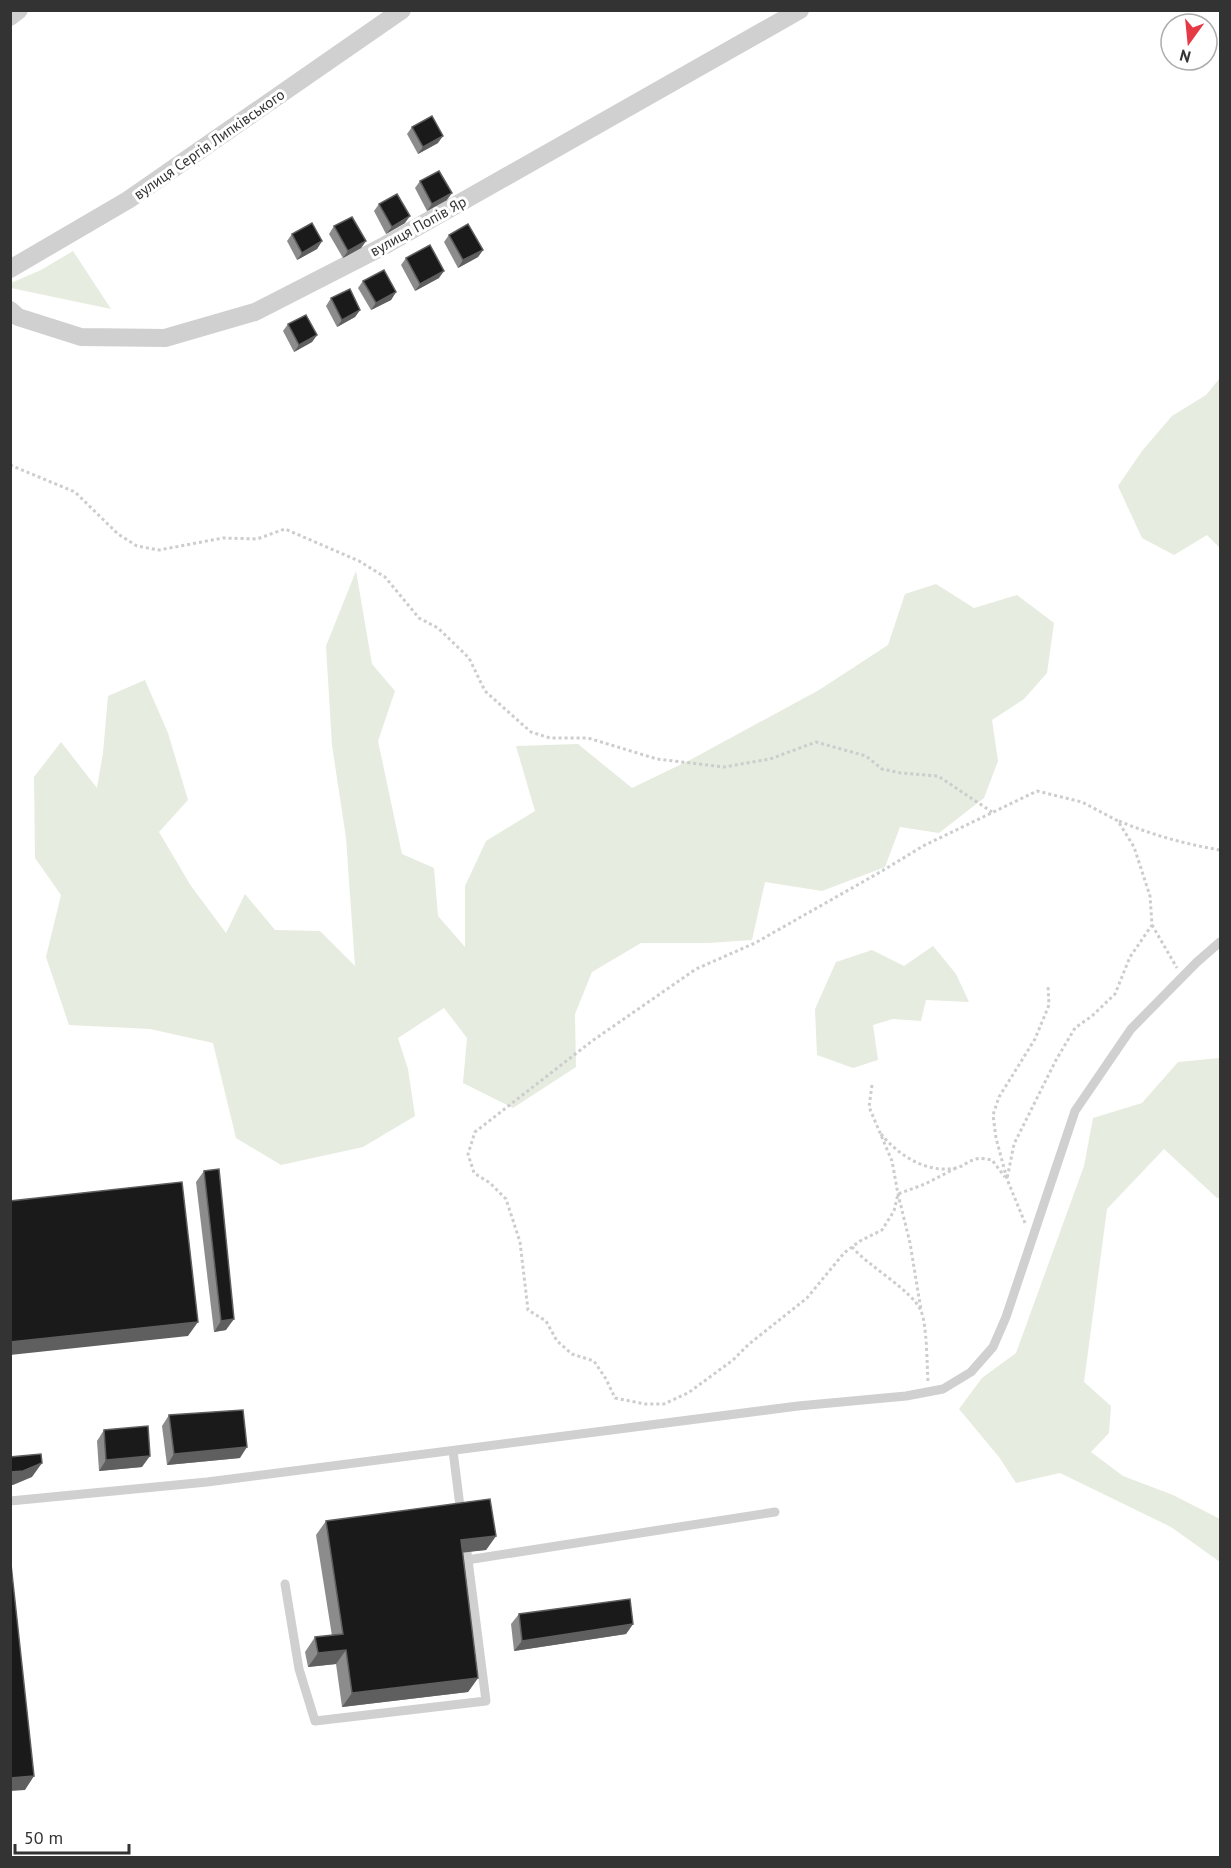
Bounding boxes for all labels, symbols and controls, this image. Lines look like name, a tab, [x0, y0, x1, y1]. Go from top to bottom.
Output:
north arrow	[1159, 12, 1219, 72]
text: N	[1177, 45, 1193, 68]
street label: вулиця Сергія Липківського	[130, 85, 288, 203]
street label: вулиця Попів Яр	[366, 192, 470, 260]
scale bar	[15, 1817, 129, 1855]
text: 50 m	[24, 1826, 63, 1849]

